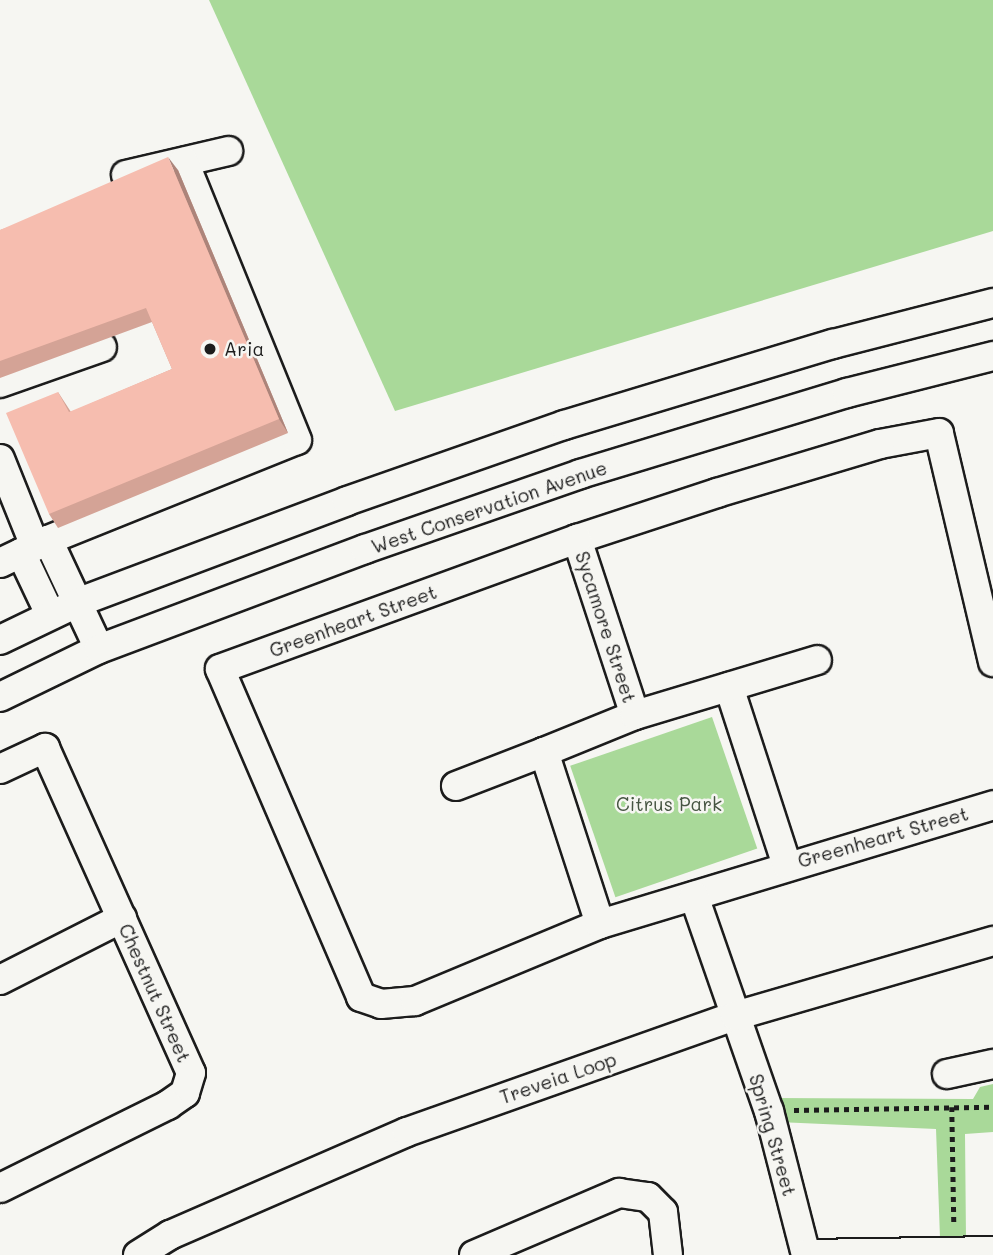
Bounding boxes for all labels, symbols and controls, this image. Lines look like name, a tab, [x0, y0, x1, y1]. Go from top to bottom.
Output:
place label: Aria	[224, 338, 264, 360]
marker: Aria	[202, 341, 218, 357]
street label: West Conservation Avenue	[368, 456, 610, 558]
street label: Sycamore Street	[571, 548, 641, 706]
street label: Greenheart Street	[266, 580, 440, 662]
park label: Citrus Park	[616, 793, 722, 815]
street label: Greenheart Street	[795, 802, 971, 872]
street label: Chestnut Street	[114, 920, 196, 1066]
street label: Treveia Loop	[497, 1047, 619, 1109]
street label: Spring Street	[745, 1071, 801, 1199]

